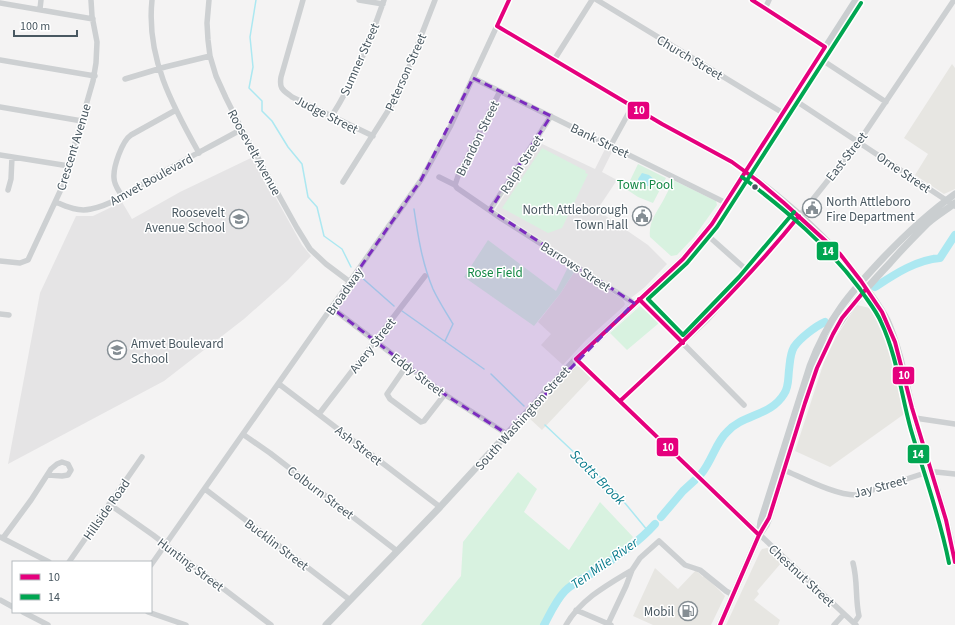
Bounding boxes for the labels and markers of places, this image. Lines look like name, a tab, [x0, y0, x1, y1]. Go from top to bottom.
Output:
unlabelled marker	[750, 182, 760, 192]
place label: North Attleboro Fire Department	[826, 193, 915, 226]
public building icon: North Attleboro Fire Department	[801, 197, 823, 219]
place label: North Attleborough Town Hall	[522, 201, 628, 234]
place label: Roosevelt Avenue School	[145, 204, 226, 237]
public building icon: North Attleborough Town Hall	[631, 205, 653, 227]
school or university icon: Roosevelt Avenue School	[228, 208, 250, 230]
place label: Amvet Boulevard School	[131, 335, 224, 368]
school or university icon: Amvet Boulevard School	[106, 339, 128, 361]
fuel station icon: Mobil	[677, 600, 699, 622]
place label: Mobil	[644, 603, 674, 621]

